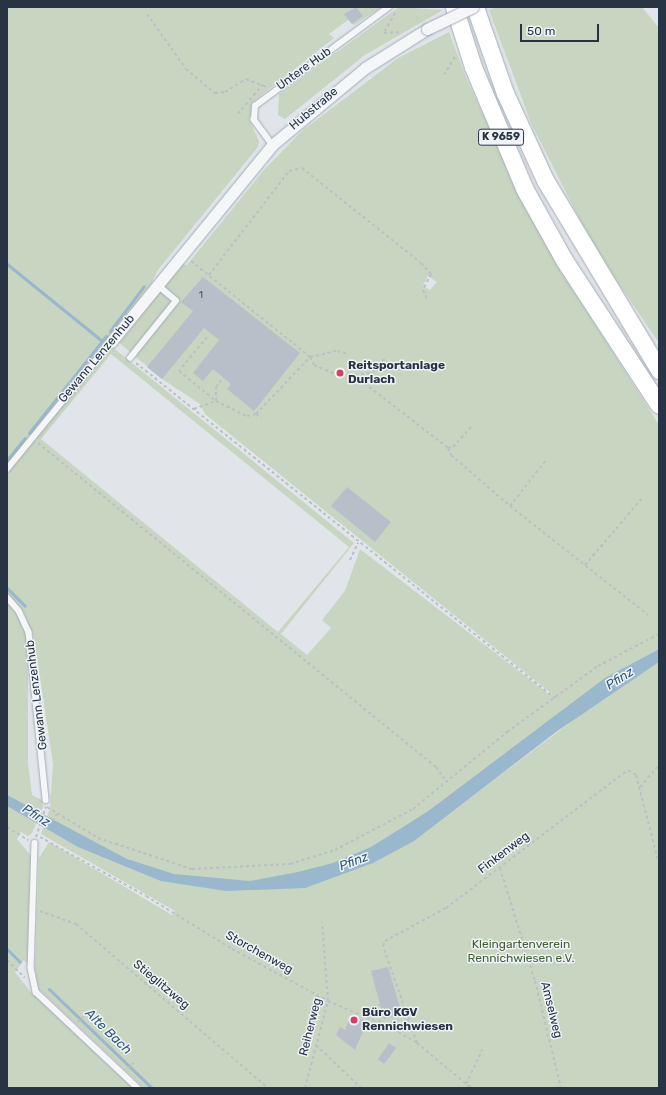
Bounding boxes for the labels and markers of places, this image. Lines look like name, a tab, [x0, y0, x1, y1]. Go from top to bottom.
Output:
place label: Reitsportanlage Durlach	[348, 359, 445, 387]
marker: Reitsportanlage Durlach	[335, 368, 345, 378]
place label: Büro KGV Rennichwiesen	[362, 1006, 453, 1034]
marker: Büro KGV Rennichwiesen	[349, 1015, 359, 1025]

